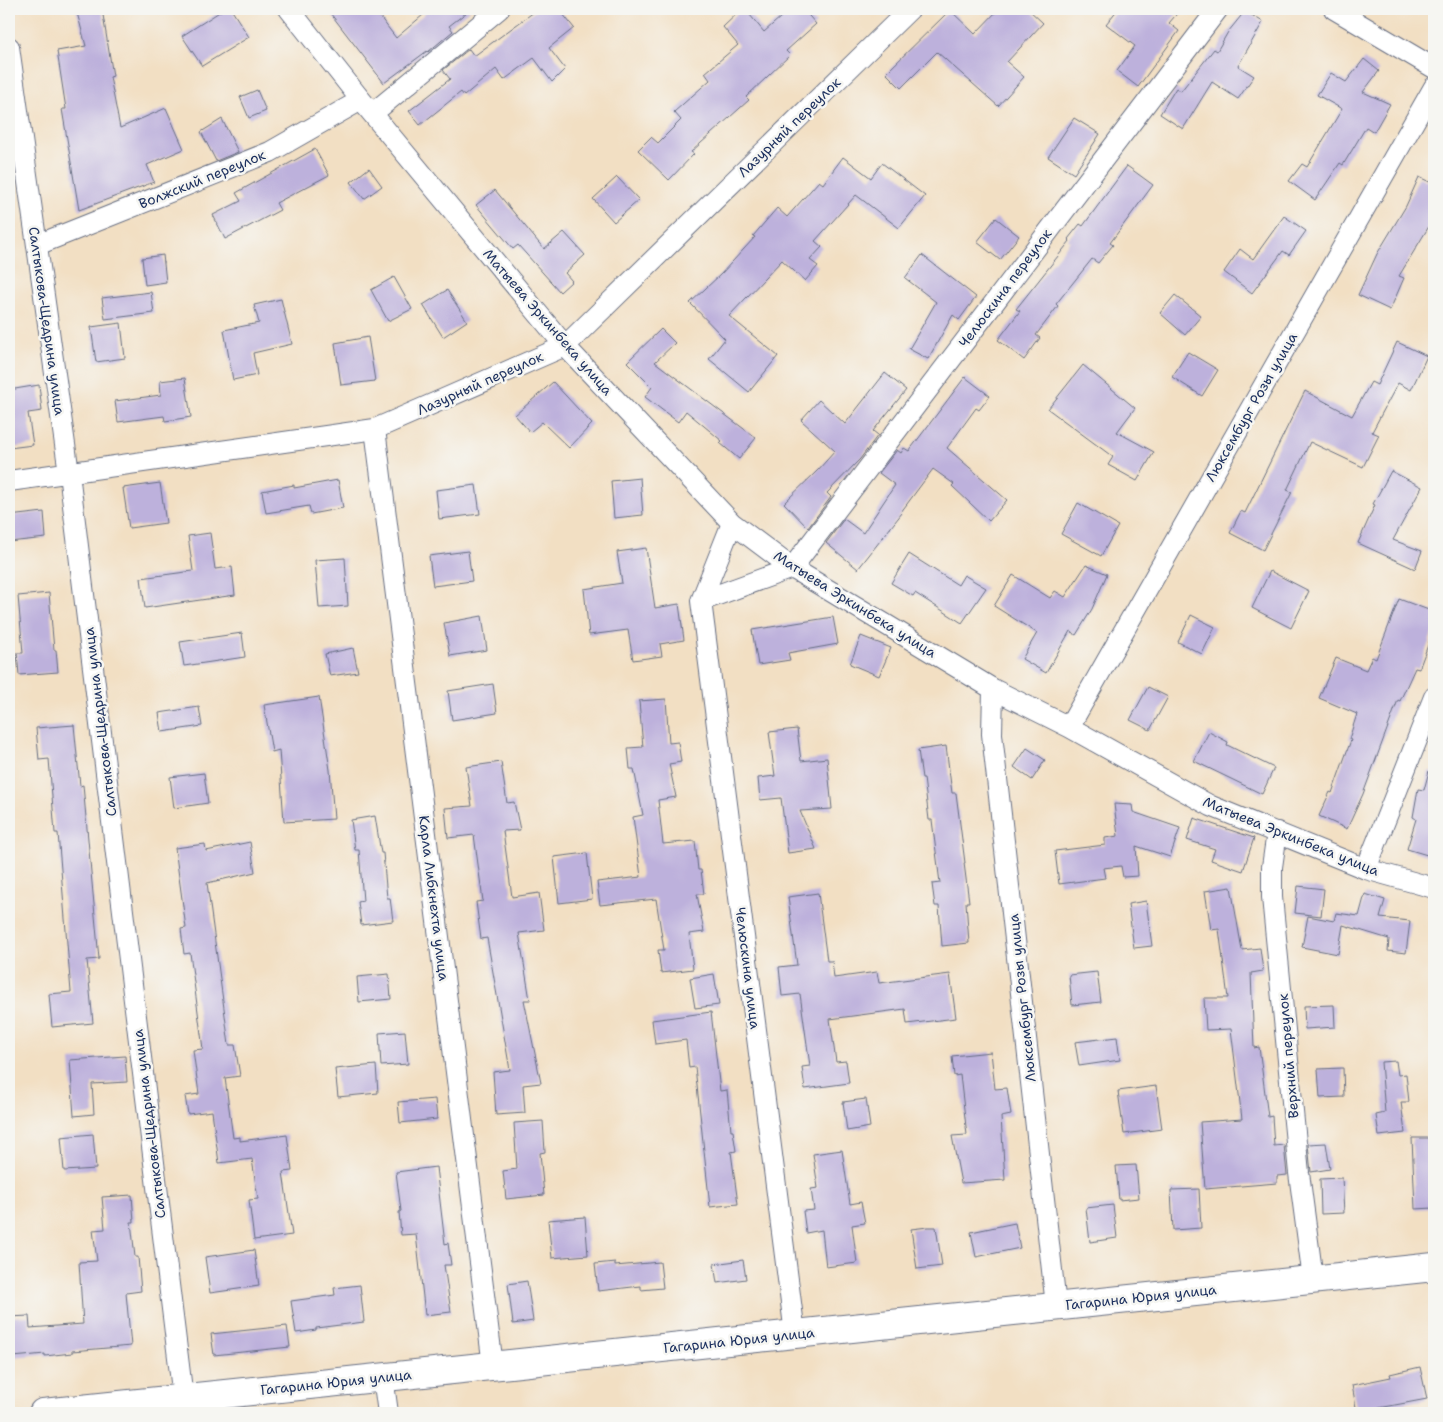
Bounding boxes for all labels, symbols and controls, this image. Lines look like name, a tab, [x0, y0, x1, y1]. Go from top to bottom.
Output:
street label: Лазурный переулок	[734, 73, 845, 181]
street label: Волжский переулок	[136, 145, 268, 213]
street label: Челюскина переулок	[955, 225, 1056, 351]
street label: Салтыкова-Щедрина улица	[25, 226, 69, 417]
street label: Матыева Эркинбека улица	[479, 245, 617, 399]
street label: Люксембург Розы улица	[1201, 329, 1301, 485]
street label: Лазурный переулок	[414, 347, 546, 419]
street label: Матыева Эркинбека улица	[770, 546, 940, 662]
street label: Салтыкова-Щедрина улица	[79, 626, 121, 818]
street label: Матыева Эркинбека улица	[1200, 792, 1382, 880]
street label: Карла Либкнехта улица	[415, 814, 453, 982]
street label: Челюскина улица	[732, 906, 764, 1030]
street label: Люксембург Розы улица	[1004, 913, 1040, 1083]
street label: Верхний переулок	[1274, 992, 1302, 1119]
street label: Салтыкова-Щедрина улица	[128, 1028, 170, 1220]
street label: Гагарина Юрия улица	[1065, 1280, 1218, 1314]
street label: Гагарина Юрия улица	[663, 1323, 816, 1357]
street label: Гагарина Юрия улица	[260, 1365, 413, 1399]

